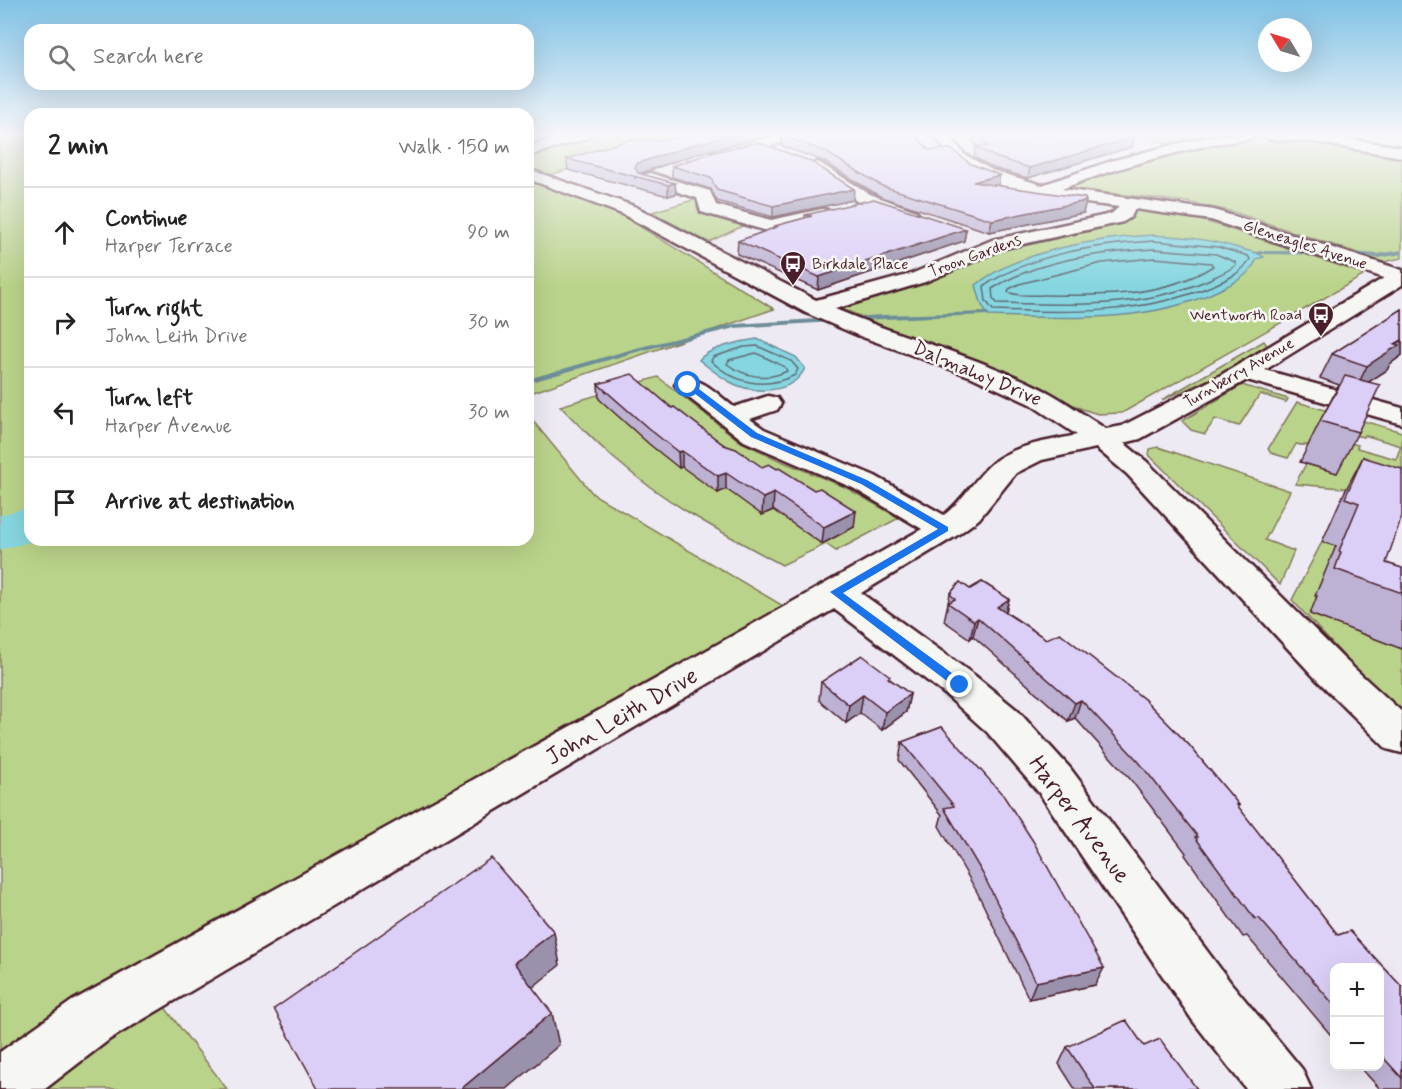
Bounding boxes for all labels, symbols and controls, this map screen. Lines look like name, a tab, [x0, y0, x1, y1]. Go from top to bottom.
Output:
north arrow	[1258, 18, 1312, 72]
search box	[24, 24, 534, 90]
icon: search	[45, 41, 78, 74]
text: Search here	[93, 43, 204, 71]
text: 2 min	[48, 130, 109, 164]
text: Walk · 150 m	[398, 134, 510, 161]
text: Continue	[105, 205, 187, 233]
street label: Gleneagles Avenue	[1240, 215, 1370, 275]
icon: ahead	[48, 216, 81, 249]
text: 90 m	[467, 219, 510, 246]
street label: Troon Gardens	[926, 229, 1024, 283]
text: Harper Terrace	[105, 233, 233, 260]
bus stop icon: Birkdale Place	[778, 249, 808, 287]
place label: Birkdale Place	[812, 254, 908, 275]
text: Turn right	[105, 295, 203, 323]
bus stop icon: Wentworth Road	[1306, 300, 1336, 338]
place label: Wentworth Road	[1190, 305, 1302, 326]
icon: right	[48, 306, 81, 339]
text: 30 m	[468, 309, 510, 336]
text: John Leith Drive	[105, 323, 248, 350]
street label: Turnberry Avenue	[1180, 333, 1298, 413]
street label: Dalmahoy Drive	[908, 335, 1046, 413]
route start	[674, 371, 700, 397]
text: Turn left	[105, 385, 193, 413]
icon: left	[48, 396, 81, 429]
text: 30 m	[468, 399, 510, 426]
text: Harper Avenue	[105, 413, 232, 440]
icon: arrive	[48, 486, 81, 519]
text: Arrive at destination	[105, 488, 295, 516]
street label: John Leith Drive	[540, 661, 704, 773]
route end	[946, 671, 972, 697]
street label: Harper Avenue	[1021, 750, 1137, 890]
map controls	[1330, 963, 1384, 1071]
button: +	[1330, 963, 1384, 1017]
button: −	[1330, 1017, 1384, 1071]

